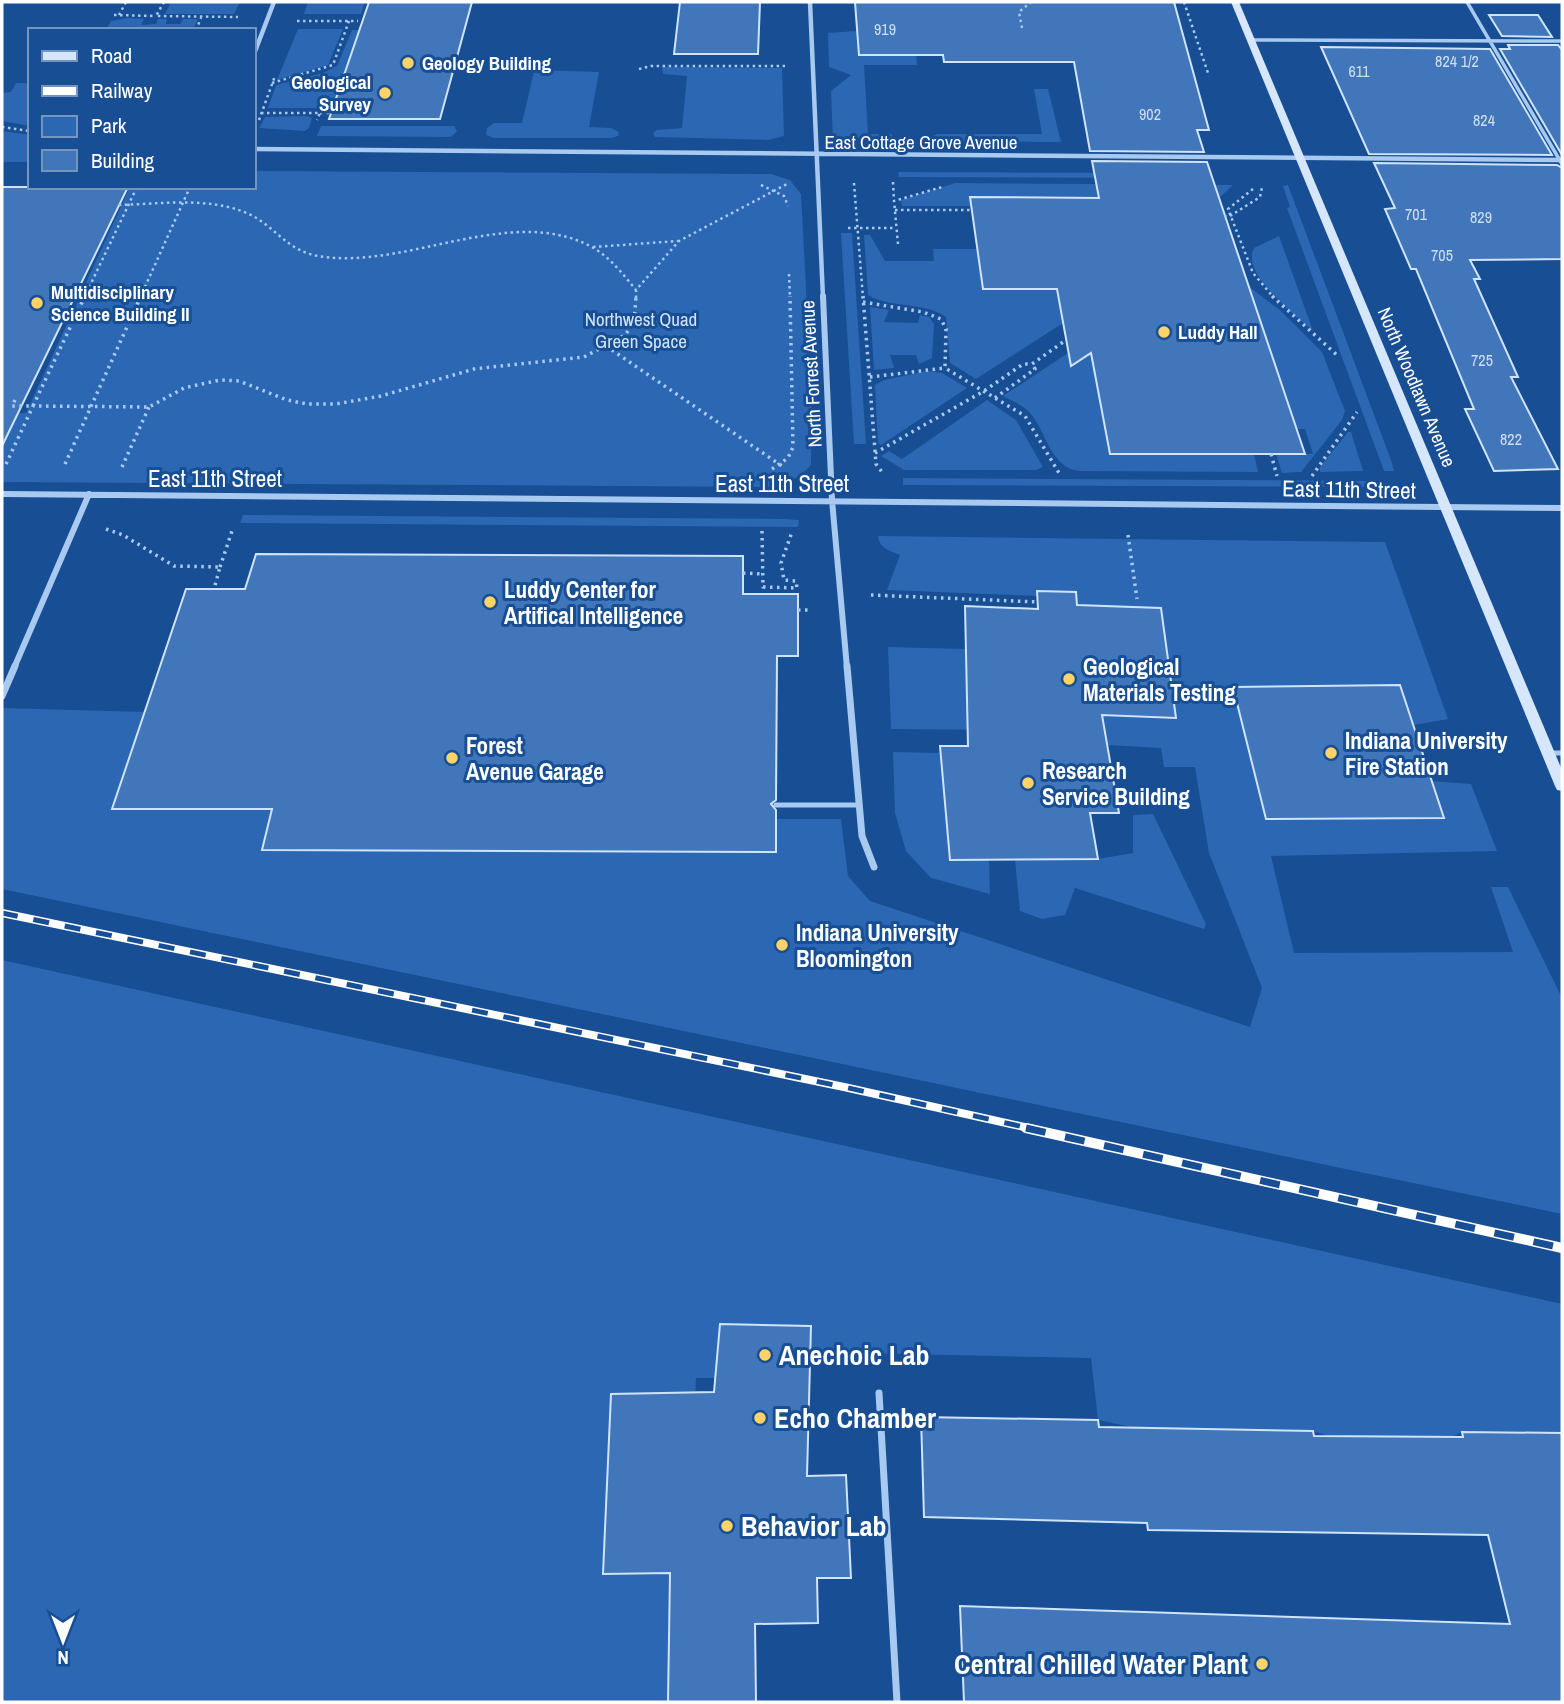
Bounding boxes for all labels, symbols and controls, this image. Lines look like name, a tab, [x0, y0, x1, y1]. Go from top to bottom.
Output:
house number: 919	[874, 18, 896, 40]
legend	[28, 28, 256, 189]
text: Road	[91, 41, 132, 70]
place label: Geology Building	[422, 50, 551, 76]
house number: 824 1/2	[1435, 50, 1479, 72]
marker: Geology Building	[400, 55, 416, 71]
house number: 611	[1349, 60, 1370, 82]
place label: Geological Survey	[291, 69, 371, 117]
text: Railway	[91, 76, 153, 105]
marker: Geological Survey	[377, 85, 393, 101]
house number: 902	[1139, 103, 1161, 125]
house number: 824	[1473, 109, 1495, 131]
text: Park	[91, 111, 127, 140]
street label: East Cottage Grove Avenue	[825, 129, 1017, 155]
text: Building	[91, 146, 155, 175]
house number: 701	[1405, 203, 1428, 225]
house number: 829	[1470, 206, 1492, 228]
house number: 705	[1431, 244, 1453, 266]
place label: Multidisciplinary Science Building II	[51, 279, 190, 327]
marker: Multidisciplinary Science Building II	[29, 295, 45, 311]
street label: North Forrest Avenue	[794, 300, 828, 448]
street label: North Woodlawn Avenue	[1372, 303, 1462, 471]
park label: Northwest Quad Green Space	[585, 306, 697, 354]
place label: Luddy Hall	[1178, 319, 1258, 345]
marker: Luddy Hall	[1156, 324, 1172, 340]
house number: 725	[1471, 349, 1493, 371]
house number: 822	[1500, 428, 1522, 450]
street label: East 11th Street	[148, 463, 282, 494]
street label: East 11th Street	[715, 468, 849, 499]
street label: East 11th Street	[1282, 472, 1416, 506]
place label: Luddy Center for Artifical Intelligence	[504, 574, 683, 631]
marker: Luddy Center for Artifical Intelligence	[482, 594, 498, 610]
place label: Geological Materials Testing	[1083, 651, 1236, 708]
marker: Geological Materials Testing	[1061, 671, 1077, 687]
place label: Indiana University Fire Station	[1345, 725, 1508, 782]
place label: Forest Avenue Garage	[466, 730, 604, 787]
marker: Indiana University Fire Station	[1323, 745, 1339, 761]
marker: Forest Avenue Garage	[444, 750, 460, 766]
place label: Research Service Building	[1042, 755, 1190, 812]
marker: Research Service Building	[1020, 775, 1036, 791]
place label: Indiana University Bloomington	[796, 917, 959, 974]
marker: Indiana University Bloomington	[774, 937, 790, 953]
place label: Anechoic Lab	[779, 1336, 930, 1374]
marker: Anechoic Lab	[757, 1347, 773, 1363]
place label: Echo Chamber	[774, 1399, 936, 1437]
marker: Echo Chamber	[752, 1410, 768, 1426]
place label: Behavior Lab	[741, 1507, 886, 1545]
marker: Behavior Lab	[719, 1518, 735, 1534]
north arrow	[28, 1606, 98, 1676]
text: N	[57, 1645, 69, 1671]
place label: Central Chilled Water Plant	[954, 1645, 1248, 1683]
marker: Central Chilled Water Plant	[1254, 1656, 1270, 1672]

